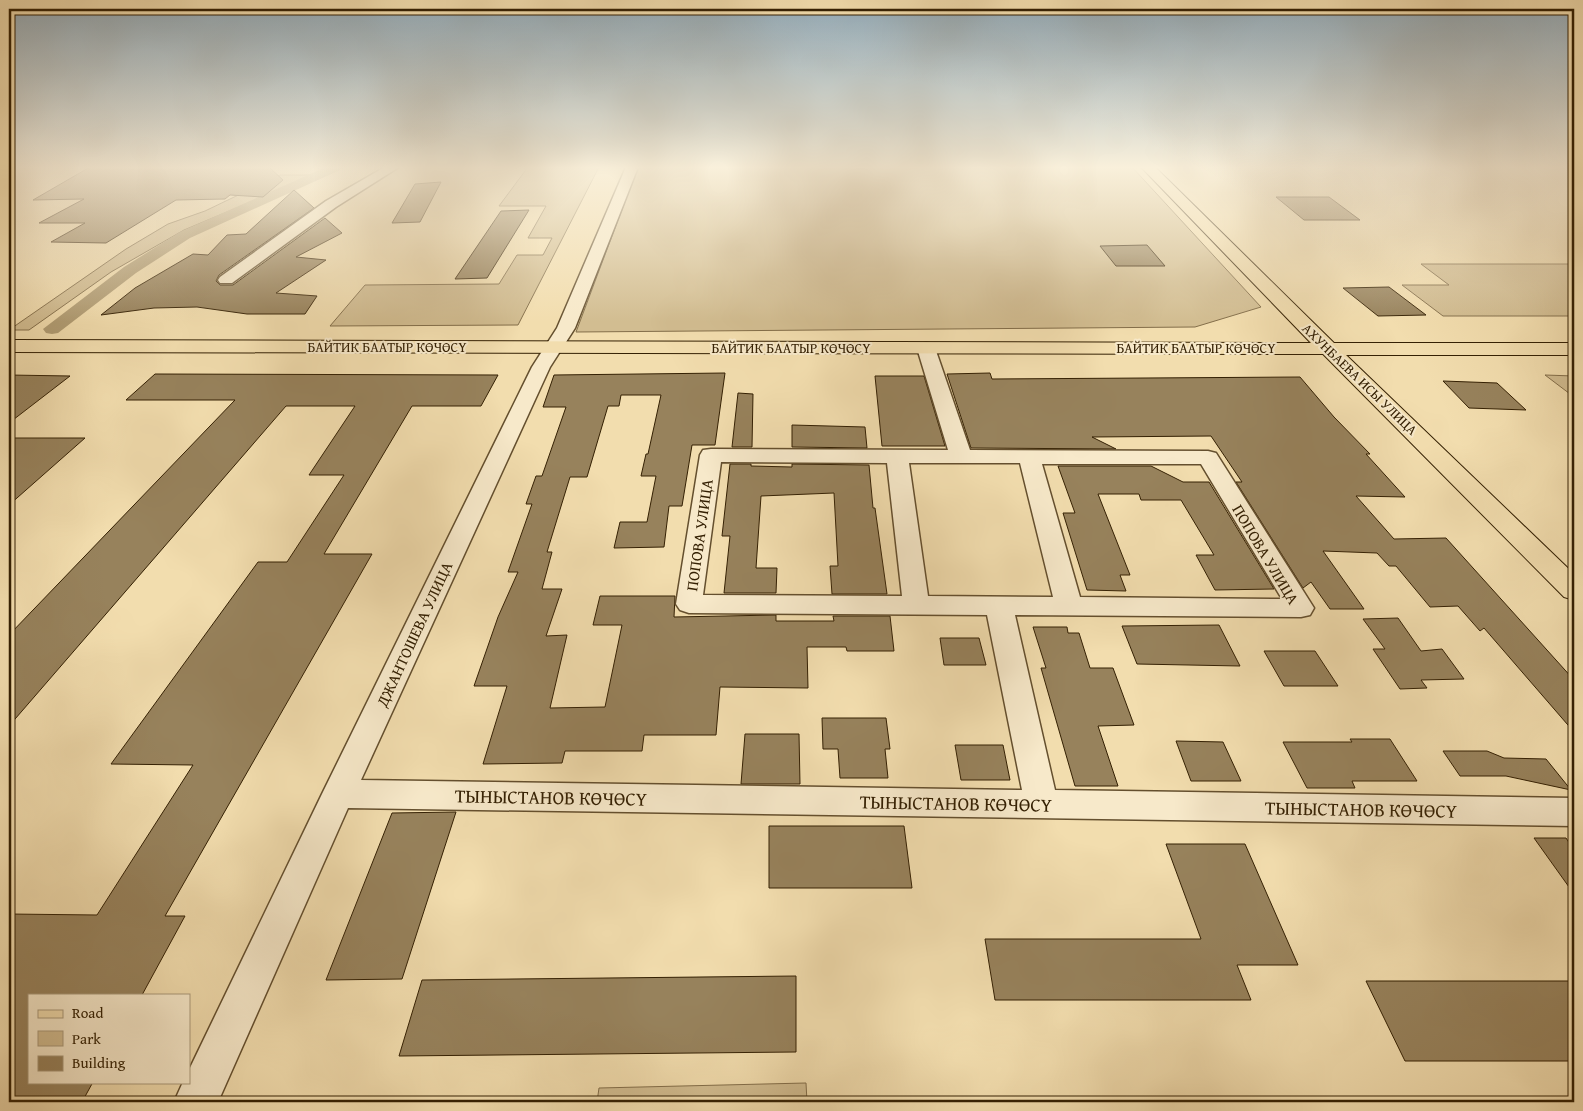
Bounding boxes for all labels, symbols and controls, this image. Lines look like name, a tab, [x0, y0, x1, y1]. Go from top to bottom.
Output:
street label: АХУНБАЕВА ИСЫ УЛИЦА	[1298, 319, 1422, 440]
street label: БАЙТИК БААТЫР КӨЧӨСҮ	[307, 337, 467, 357]
street label: БАЙТИК БААТЫР КӨЧӨСҮ	[711, 338, 871, 358]
street label: БАЙТИК БААТЫР КӨЧӨСҮ	[1116, 338, 1276, 358]
street label: ПОПОВА УЛИЦА	[679, 477, 719, 593]
street label: ПОПОВА УЛИЦА	[1227, 499, 1306, 609]
street label: ДЖАНТОШЕВА УЛИЦА	[369, 557, 458, 712]
street label: ТЫНЫСТАНОВ КӨЧӨСҮ	[455, 781, 648, 813]
street label: ТЫНЫСТАНОВ КӨЧӨСҮ	[860, 787, 1053, 819]
street label: ТЫНЫСТАНОВ КӨЧӨСҮ	[1265, 793, 1458, 825]
legend	[28, 994, 190, 1084]
text: Road	[72, 1002, 103, 1023]
text: Park	[72, 1028, 101, 1049]
text: Building	[72, 1052, 126, 1073]

